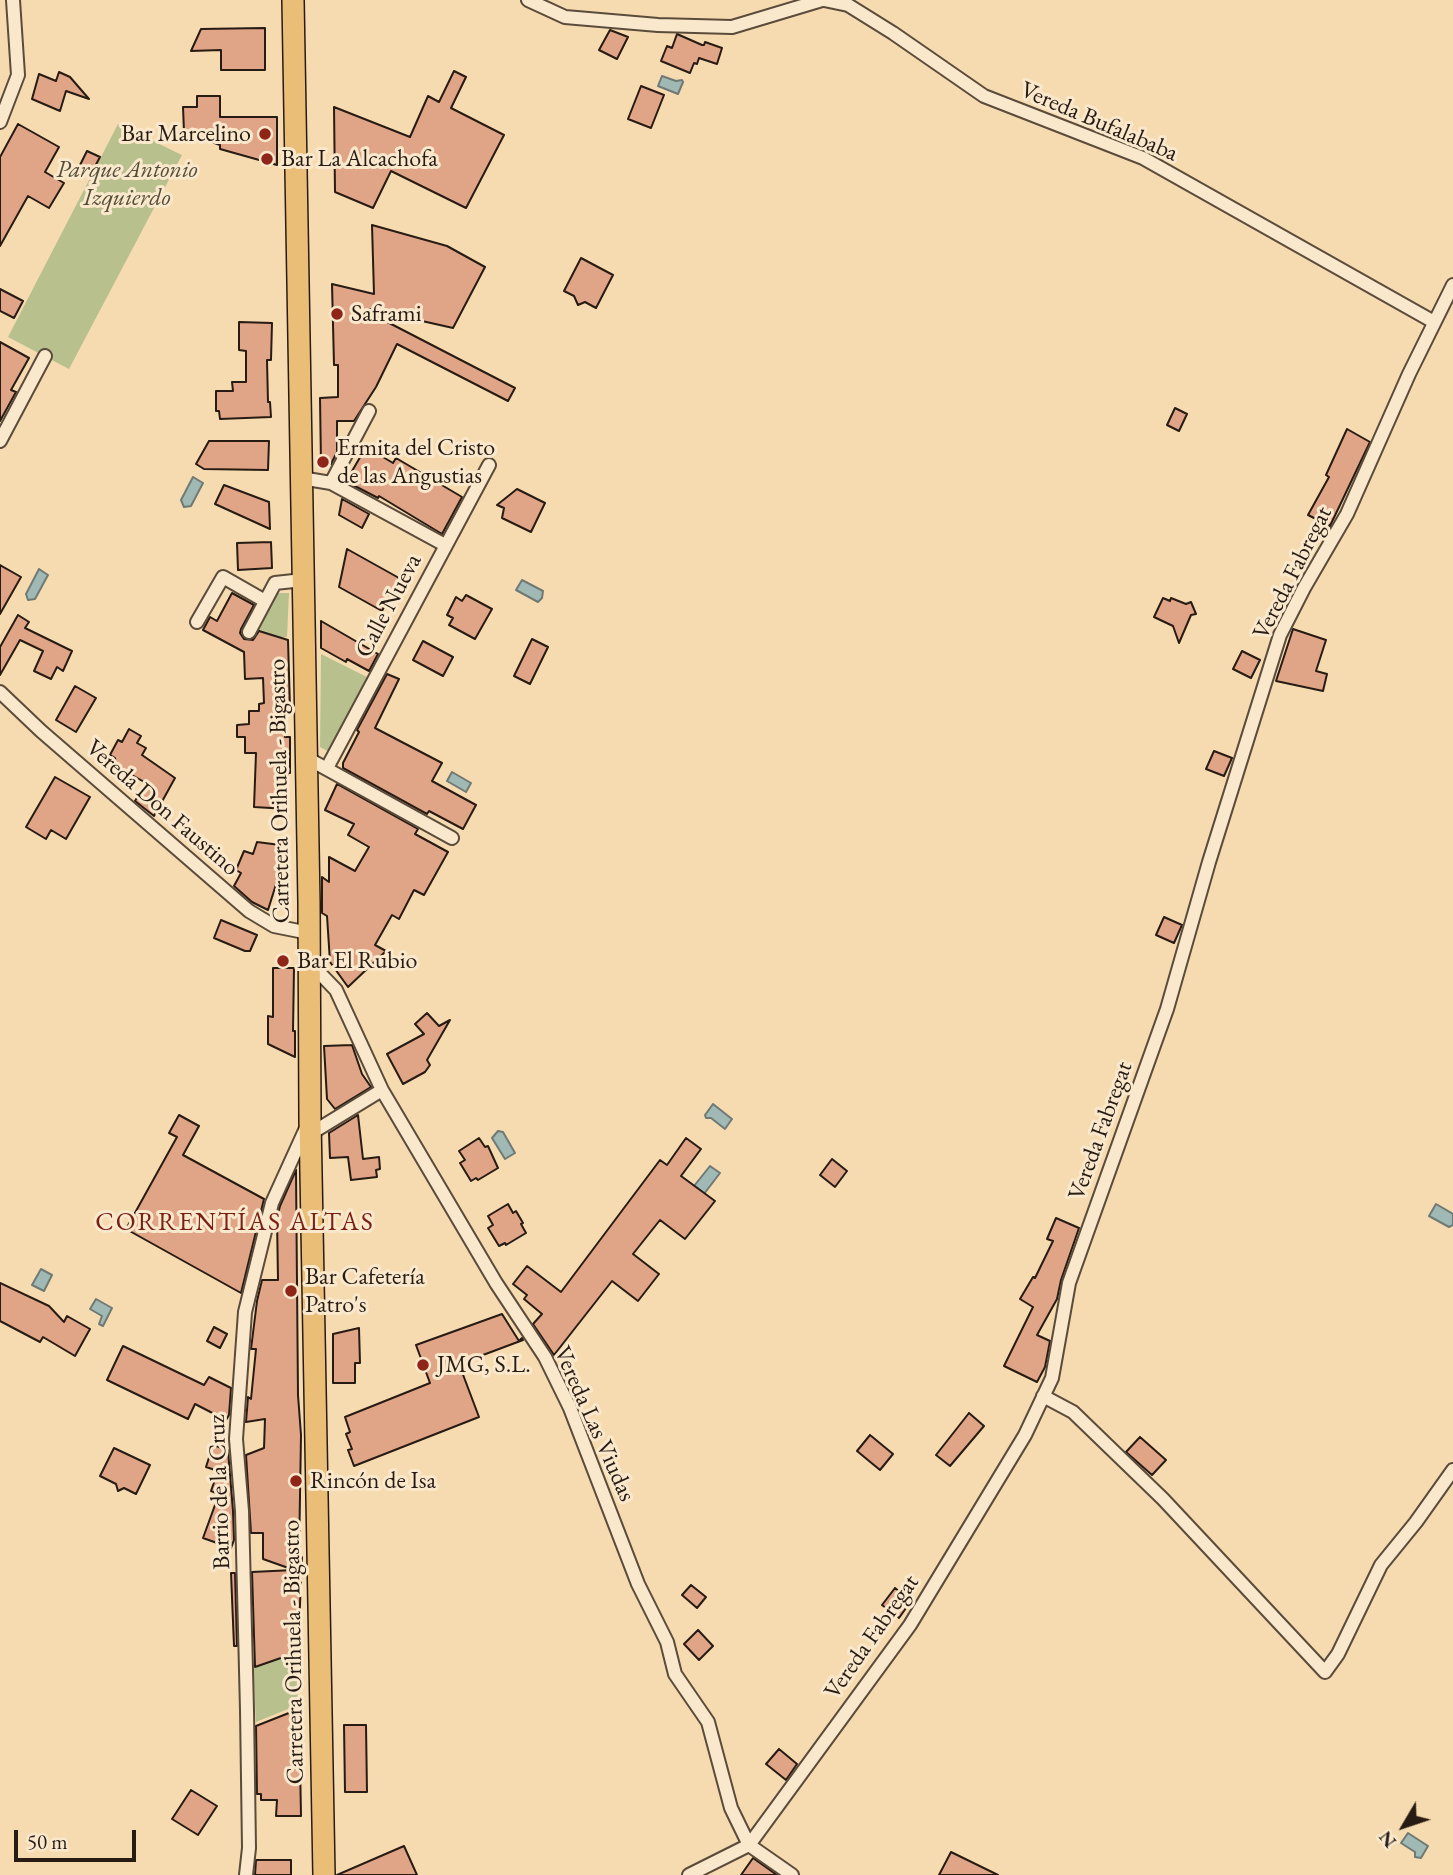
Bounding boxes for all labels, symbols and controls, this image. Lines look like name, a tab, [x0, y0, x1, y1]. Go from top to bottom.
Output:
street label: Vereda Bufalababa	[1016, 76, 1182, 168]
place label: Bar Marcelino	[121, 120, 251, 148]
marker: Bar Marcelino	[257, 126, 273, 142]
place label: Bar La Alcachofa	[281, 145, 438, 173]
marker: Bar La Alcachofa	[259, 151, 275, 167]
park label: Parque Antonio Izquierdo	[56, 156, 198, 212]
place label: Saframi	[351, 300, 422, 328]
marker: Saframi	[329, 306, 345, 322]
place label: Ermita del Cristo de las Angustias	[337, 434, 495, 490]
marker: Ermita del Cristo de las Angustias	[315, 454, 331, 470]
street label: Vereda Fabregat	[1247, 502, 1339, 644]
street label: Calle Nueva	[350, 549, 428, 663]
street label: Carretera Orihuela - Bigastro	[263, 658, 297, 924]
street label: Vereda Don Faustino	[79, 734, 245, 882]
place label: Bar El Rubio	[297, 947, 417, 975]
marker: Bar El Rubio	[275, 953, 291, 969]
street label: Vereda Fabregat	[1063, 1058, 1139, 1204]
district label: CORRENTÍAS ALTAS	[97, 1207, 373, 1239]
place label: Bar Cafetería Patro's	[305, 1263, 425, 1319]
marker: Bar Cafetería Patro's	[283, 1283, 299, 1299]
street label: Vereda Las Viudas	[547, 1342, 641, 1506]
place label: JMG, S.L.	[437, 1351, 531, 1379]
marker: JMG, S.L.	[415, 1357, 431, 1373]
street label: Barrio de la Cruz	[203, 1414, 237, 1570]
place label: Rincón de Isa	[310, 1467, 436, 1495]
marker: Rincón de Isa	[288, 1473, 304, 1489]
street label: Carretera Orihuela - Bigastro	[277, 1519, 311, 1785]
street label: Vereda Fabregat	[819, 1569, 925, 1705]
north arrow	[1369, 1791, 1439, 1861]
scale bar	[18, 1815, 140, 1859]
text: N	[1373, 1826, 1402, 1853]
text: 50 m	[27, 1828, 68, 1855]

